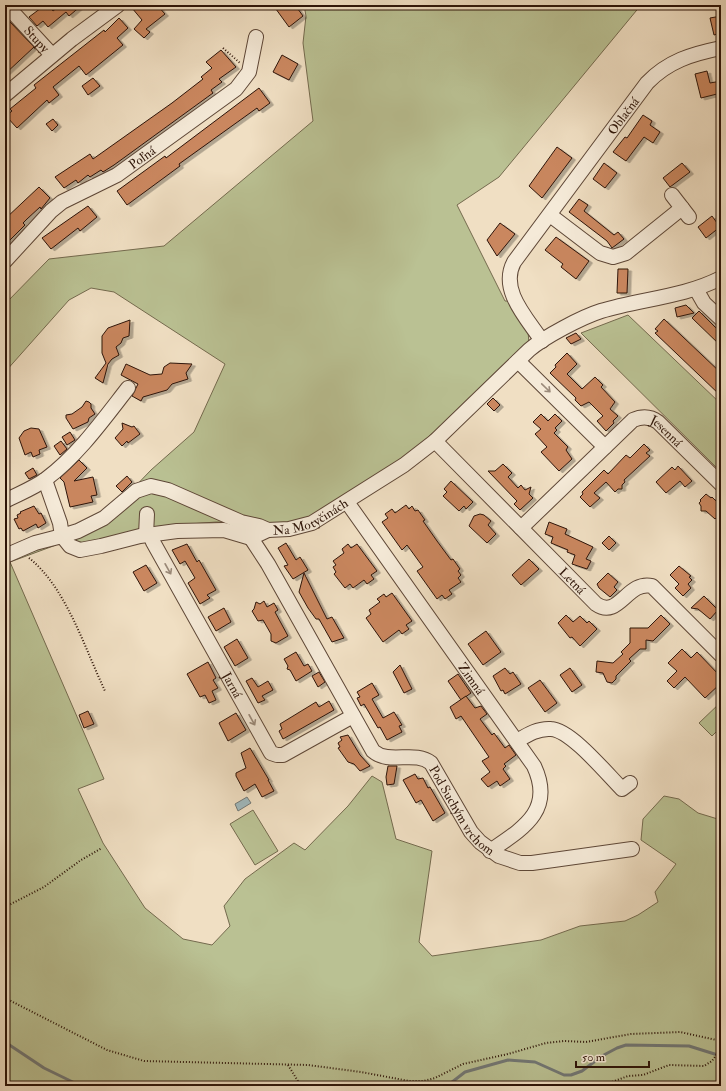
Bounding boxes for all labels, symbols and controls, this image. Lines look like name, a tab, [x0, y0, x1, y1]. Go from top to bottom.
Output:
street label: Stupy	[20, 23, 53, 57]
street label: Oblačná	[604, 94, 643, 138]
street label: Poľná	[126, 142, 159, 173]
one-way arrow	[541, 384, 551, 393]
street label: Jesenná	[646, 411, 686, 451]
street label: Na Motyčinách	[273, 495, 351, 539]
one-way arrow	[165, 563, 172, 575]
street label: Letná	[555, 564, 589, 598]
street label: Zimná	[454, 660, 488, 698]
street label: Jarná	[218, 668, 246, 701]
one-way arrow	[248, 713, 256, 725]
street label: Pod Suchým vrchom	[425, 763, 498, 859]
scale bar	[576, 1043, 649, 1069]
text: 50 m	[582, 1050, 606, 1065]

